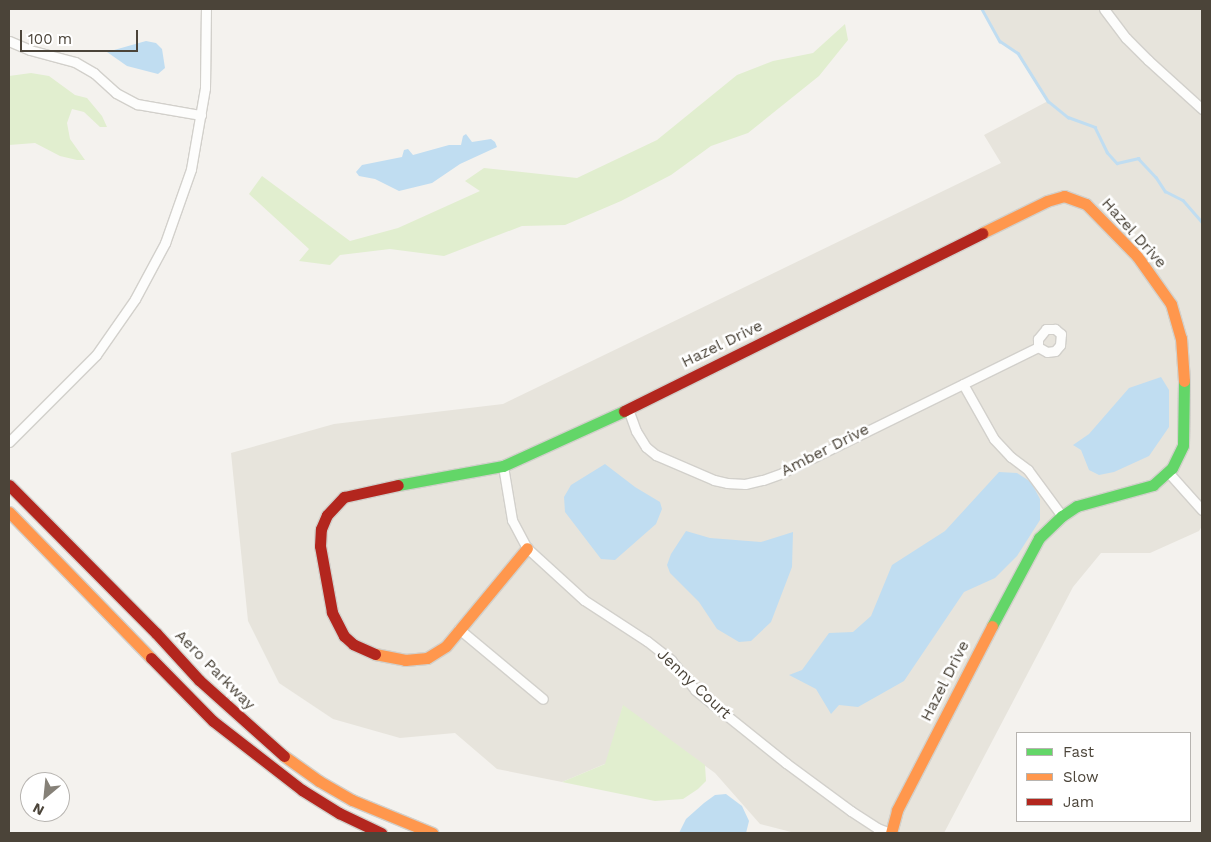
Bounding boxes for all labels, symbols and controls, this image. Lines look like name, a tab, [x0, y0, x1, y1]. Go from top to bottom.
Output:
scale bar	[22, 20, 140, 52]
text: 100 m	[28, 30, 72, 48]
street label: Hazel Drive	[1097, 194, 1171, 272]
street label: Hazel Drive	[678, 316, 766, 372]
street label: Amber Drive	[777, 419, 873, 481]
street label: Aero Parkway	[171, 626, 259, 714]
street label: Hazel Drive	[916, 637, 974, 725]
street label: Jenny Court	[653, 645, 735, 723]
legend	[1016, 732, 1191, 822]
text: Fast	[1063, 743, 1094, 761]
text: Slow	[1063, 768, 1099, 786]
north arrow	[20, 772, 70, 822]
text: Jam	[1063, 793, 1094, 811]
text: N	[30, 800, 47, 819]

